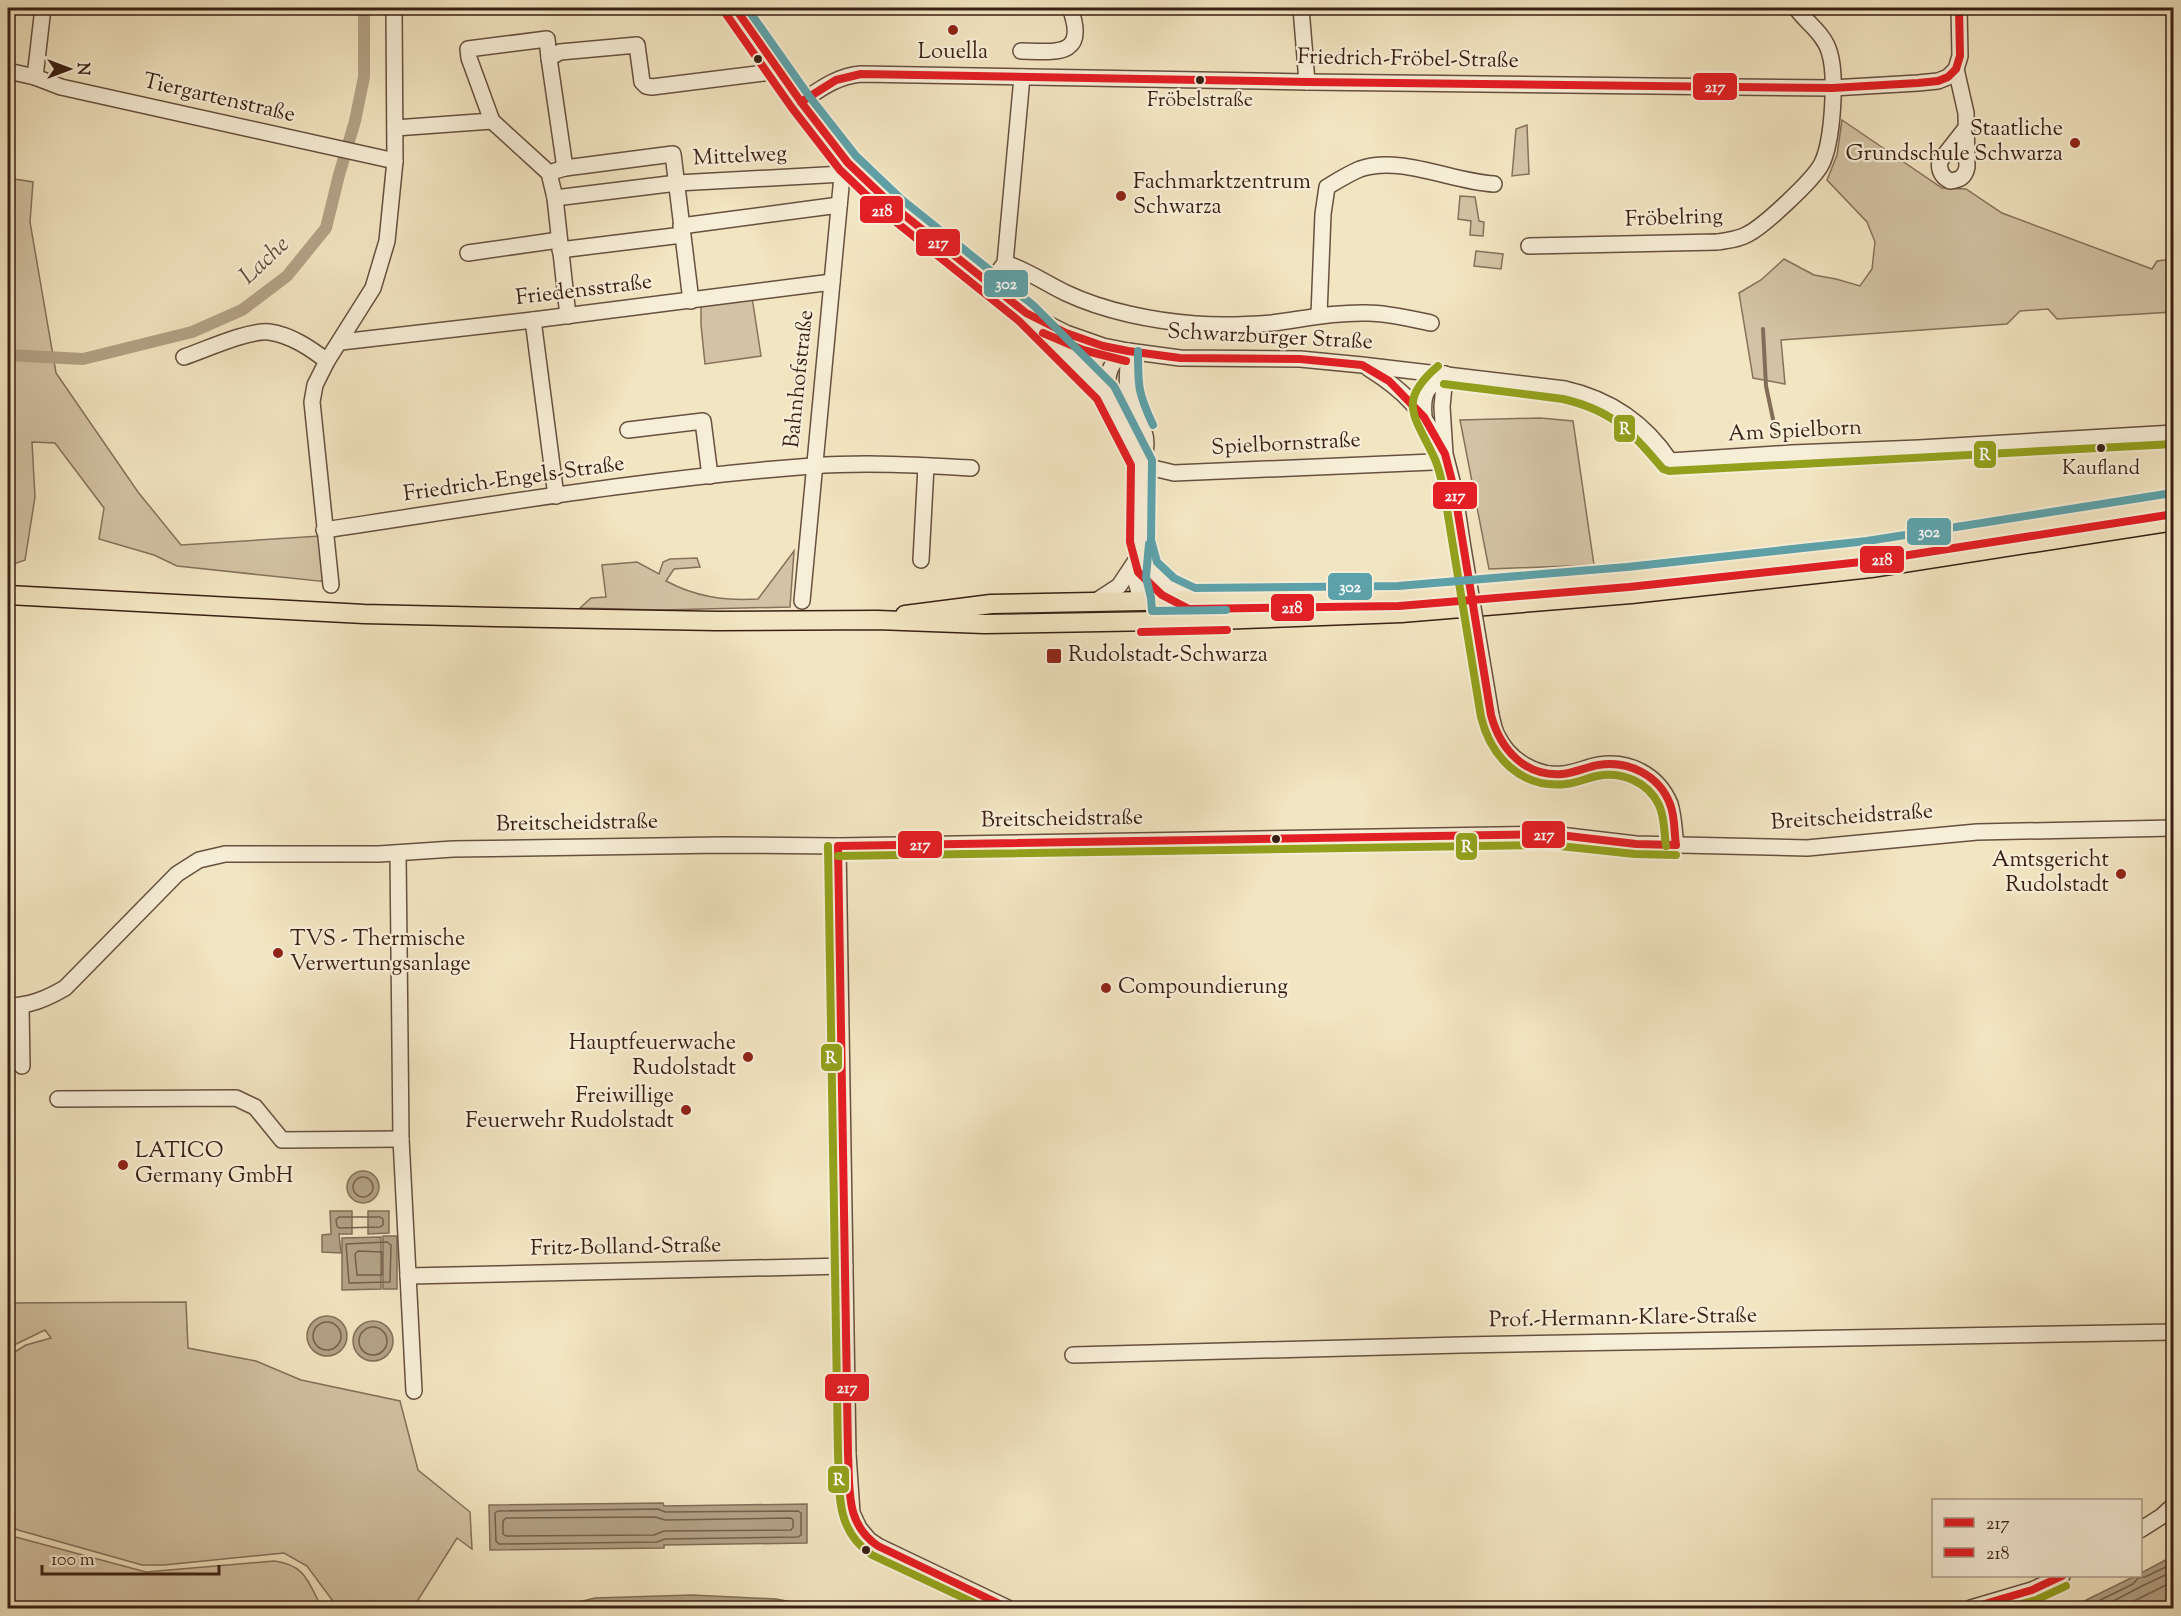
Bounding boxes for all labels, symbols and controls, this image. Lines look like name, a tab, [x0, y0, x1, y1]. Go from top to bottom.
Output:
marker: Louella	[946, 23, 960, 37]
place label: Louella	[918, 37, 988, 69]
north arrow	[39, 39, 99, 99]
street label: Friedrich-Fröbel-Straße	[1297, 42, 1519, 78]
unlabelled marker	[752, 53, 764, 65]
text: N	[70, 63, 93, 76]
street label: Tiergartenstraße	[140, 66, 298, 132]
line badge: 217	[1692, 72, 1738, 101]
marker: Fröbelstraße	[1194, 74, 1206, 86]
text: 217	[1705, 77, 1726, 100]
place label: Fröbelstraße	[1147, 87, 1253, 116]
place label: Staatliche Grundschule Schwarza	[1846, 114, 2063, 171]
marker: Staatliche Grundschule Schwarza	[2068, 136, 2082, 150]
street label: Mittelweg	[692, 139, 788, 175]
place label: Fachmarktzentrum Schwarza	[1133, 167, 1311, 224]
marker: Fachmarktzentrum Schwarza	[1114, 189, 1128, 203]
line badge: 218	[859, 195, 904, 224]
text: 218	[872, 201, 892, 224]
street label: Fröbelring	[1624, 201, 1724, 237]
line badge: 217	[915, 228, 961, 257]
water label: Lache	[232, 229, 298, 293]
text: 217	[928, 233, 949, 256]
street label: Friedensstraße	[514, 267, 654, 315]
line badge: 302	[983, 269, 1029, 298]
text: 302	[995, 274, 1018, 297]
street label: Bahnhofstraße	[777, 308, 823, 450]
street label: Schwarzburger Straße	[1166, 317, 1374, 359]
street label: Am Spielborn	[1727, 413, 1863, 451]
line badge: R	[1613, 414, 1636, 443]
text: R	[1619, 419, 1631, 442]
street label: Spielbornstraße	[1210, 425, 1362, 465]
line badge: R	[1973, 440, 1997, 469]
marker: Kaufland	[2095, 442, 2107, 454]
text: R	[1979, 445, 1991, 468]
street label: Friedrich-Engels-Straße	[401, 449, 627, 511]
place label: Kaufland	[2062, 455, 2140, 484]
line badge: 217	[1432, 481, 1478, 510]
text: 217	[1445, 486, 1466, 509]
line badge: 302	[1906, 517, 1952, 546]
text: 302	[1918, 522, 1941, 545]
line badge: 218	[1859, 545, 1905, 574]
text: 218	[1872, 550, 1892, 573]
line badge: 302	[1327, 572, 1373, 601]
text: 302	[1339, 577, 1362, 600]
line badge: 218	[1270, 593, 1315, 622]
text: 218	[1282, 598, 1302, 621]
place label: Rudolstadt-Schwarza	[1068, 640, 1268, 672]
marker: Rudolstadt-Schwarza	[1045, 647, 1063, 665]
street label: Breitscheidstraße	[1770, 796, 1934, 840]
street label: Breitscheidstraße	[981, 803, 1143, 837]
street label: Breitscheidstraße	[496, 807, 658, 841]
line badge: 217	[1521, 820, 1566, 849]
text: 217	[1534, 825, 1555, 848]
line badge: 217	[897, 830, 943, 859]
line badge: R	[1455, 832, 1478, 861]
unlabelled marker	[1270, 833, 1282, 845]
text: 217	[910, 835, 931, 858]
text: R	[1461, 837, 1473, 860]
place label: Amtsgericht Rudolstadt	[1992, 845, 2109, 902]
marker: Amtsgericht Rudolstadt	[2114, 867, 2128, 881]
place label: TVS - Thermische Verwertungsanlage	[290, 924, 471, 981]
marker: TVS - Thermische Verwertungsanlage	[271, 946, 285, 960]
place label: Compoundierung	[1118, 972, 1288, 1004]
marker: Compoundierung	[1099, 981, 1113, 995]
place label: Hauptfeuerwache Rudolstadt	[569, 1028, 736, 1085]
line badge: R	[820, 1043, 843, 1072]
text: R	[825, 1048, 837, 1071]
marker: Hauptfeuerwache Rudolstadt	[741, 1050, 755, 1064]
place label: Freiwillige Feuerwehr Rudolstadt	[465, 1081, 674, 1138]
marker: Freiwillige Feuerwehr Rudolstadt	[679, 1103, 693, 1117]
place label: LATICO Germany GmbH	[135, 1136, 293, 1193]
marker: LATICO Germany GmbH	[116, 1158, 130, 1172]
street label: Fritz-Bolland-Straße	[530, 1230, 722, 1266]
street label: Prof.-Hermann-Klare-Straße	[1489, 1301, 1757, 1337]
line badge: 217	[824, 1373, 870, 1402]
text: 217	[837, 1378, 858, 1401]
line badge: R	[827, 1465, 850, 1494]
text: R	[833, 1470, 845, 1493]
legend	[1932, 1499, 2142, 1577]
text: 217	[1986, 1512, 2010, 1538]
scale bar	[42, 1538, 219, 1576]
text: 218	[1986, 1542, 2010, 1568]
unlabelled marker	[860, 1544, 872, 1556]
text: 100 m	[51, 1548, 95, 1574]

